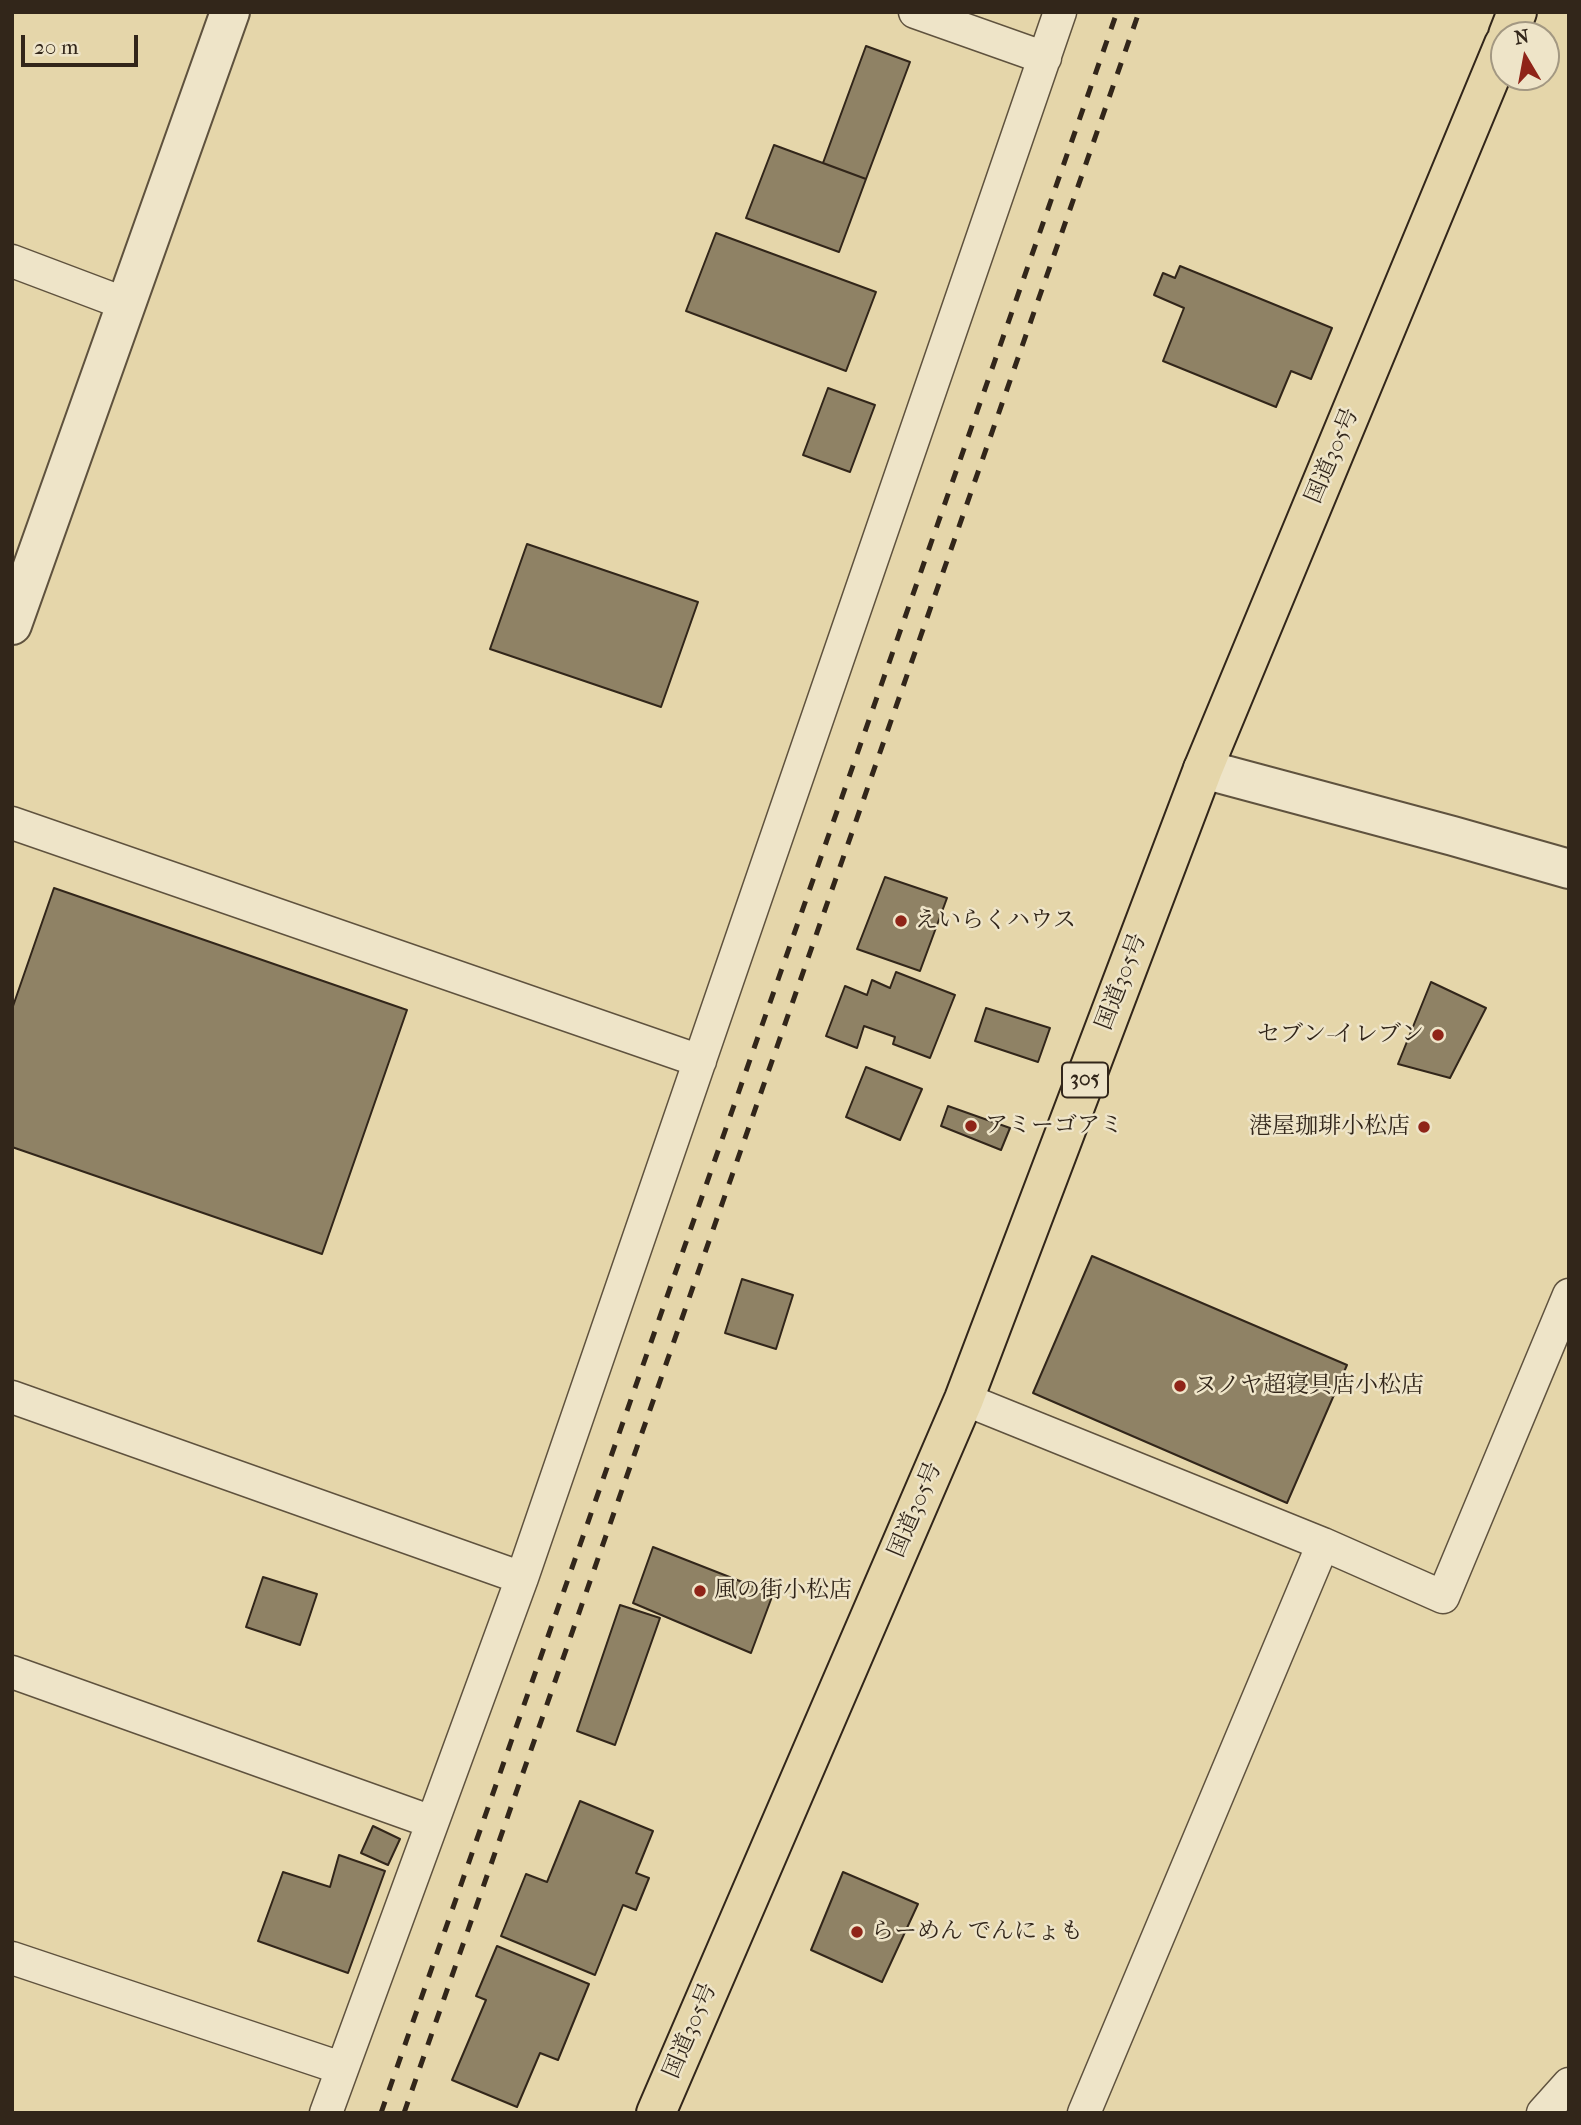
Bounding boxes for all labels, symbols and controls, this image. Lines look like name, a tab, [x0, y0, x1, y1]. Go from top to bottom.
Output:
scale bar	[24, 21, 142, 65]
north arrow	[1490, 21, 1560, 91]
text: N	[1513, 25, 1531, 49]
text: 20 m	[34, 35, 78, 59]
street label: 国道305号	[1301, 404, 1365, 508]
place label: えいらくハウス	[915, 907, 1076, 935]
marker: えいらくハウス	[893, 913, 909, 929]
street label: 国道305号	[1091, 930, 1153, 1034]
place label: セブン-イレブン	[1257, 1021, 1424, 1049]
marker: セブン-イレブン	[1430, 1027, 1446, 1043]
road number: 305	[1062, 1062, 1108, 1098]
place label: アミーゴアミ	[985, 1112, 1123, 1140]
place label: 港屋珈琲小松店	[1249, 1113, 1410, 1141]
marker: アミーゴアミ	[963, 1118, 979, 1134]
marker: 港屋珈琲小松店	[1416, 1119, 1432, 1135]
place label: ヌノヤ超寝具店小松店	[1194, 1372, 1424, 1400]
marker: ヌノヤ超寝具店小松店	[1172, 1378, 1188, 1394]
street label: 国道305号	[884, 1458, 948, 1562]
place label: 風の街小松店	[714, 1577, 852, 1605]
marker: 風の街小松店	[692, 1583, 708, 1599]
place label: らーめん でんにょも	[871, 1918, 1083, 1946]
marker: らーめん でんにょも	[849, 1924, 865, 1940]
street label: 国道305号	[659, 1979, 723, 2083]

